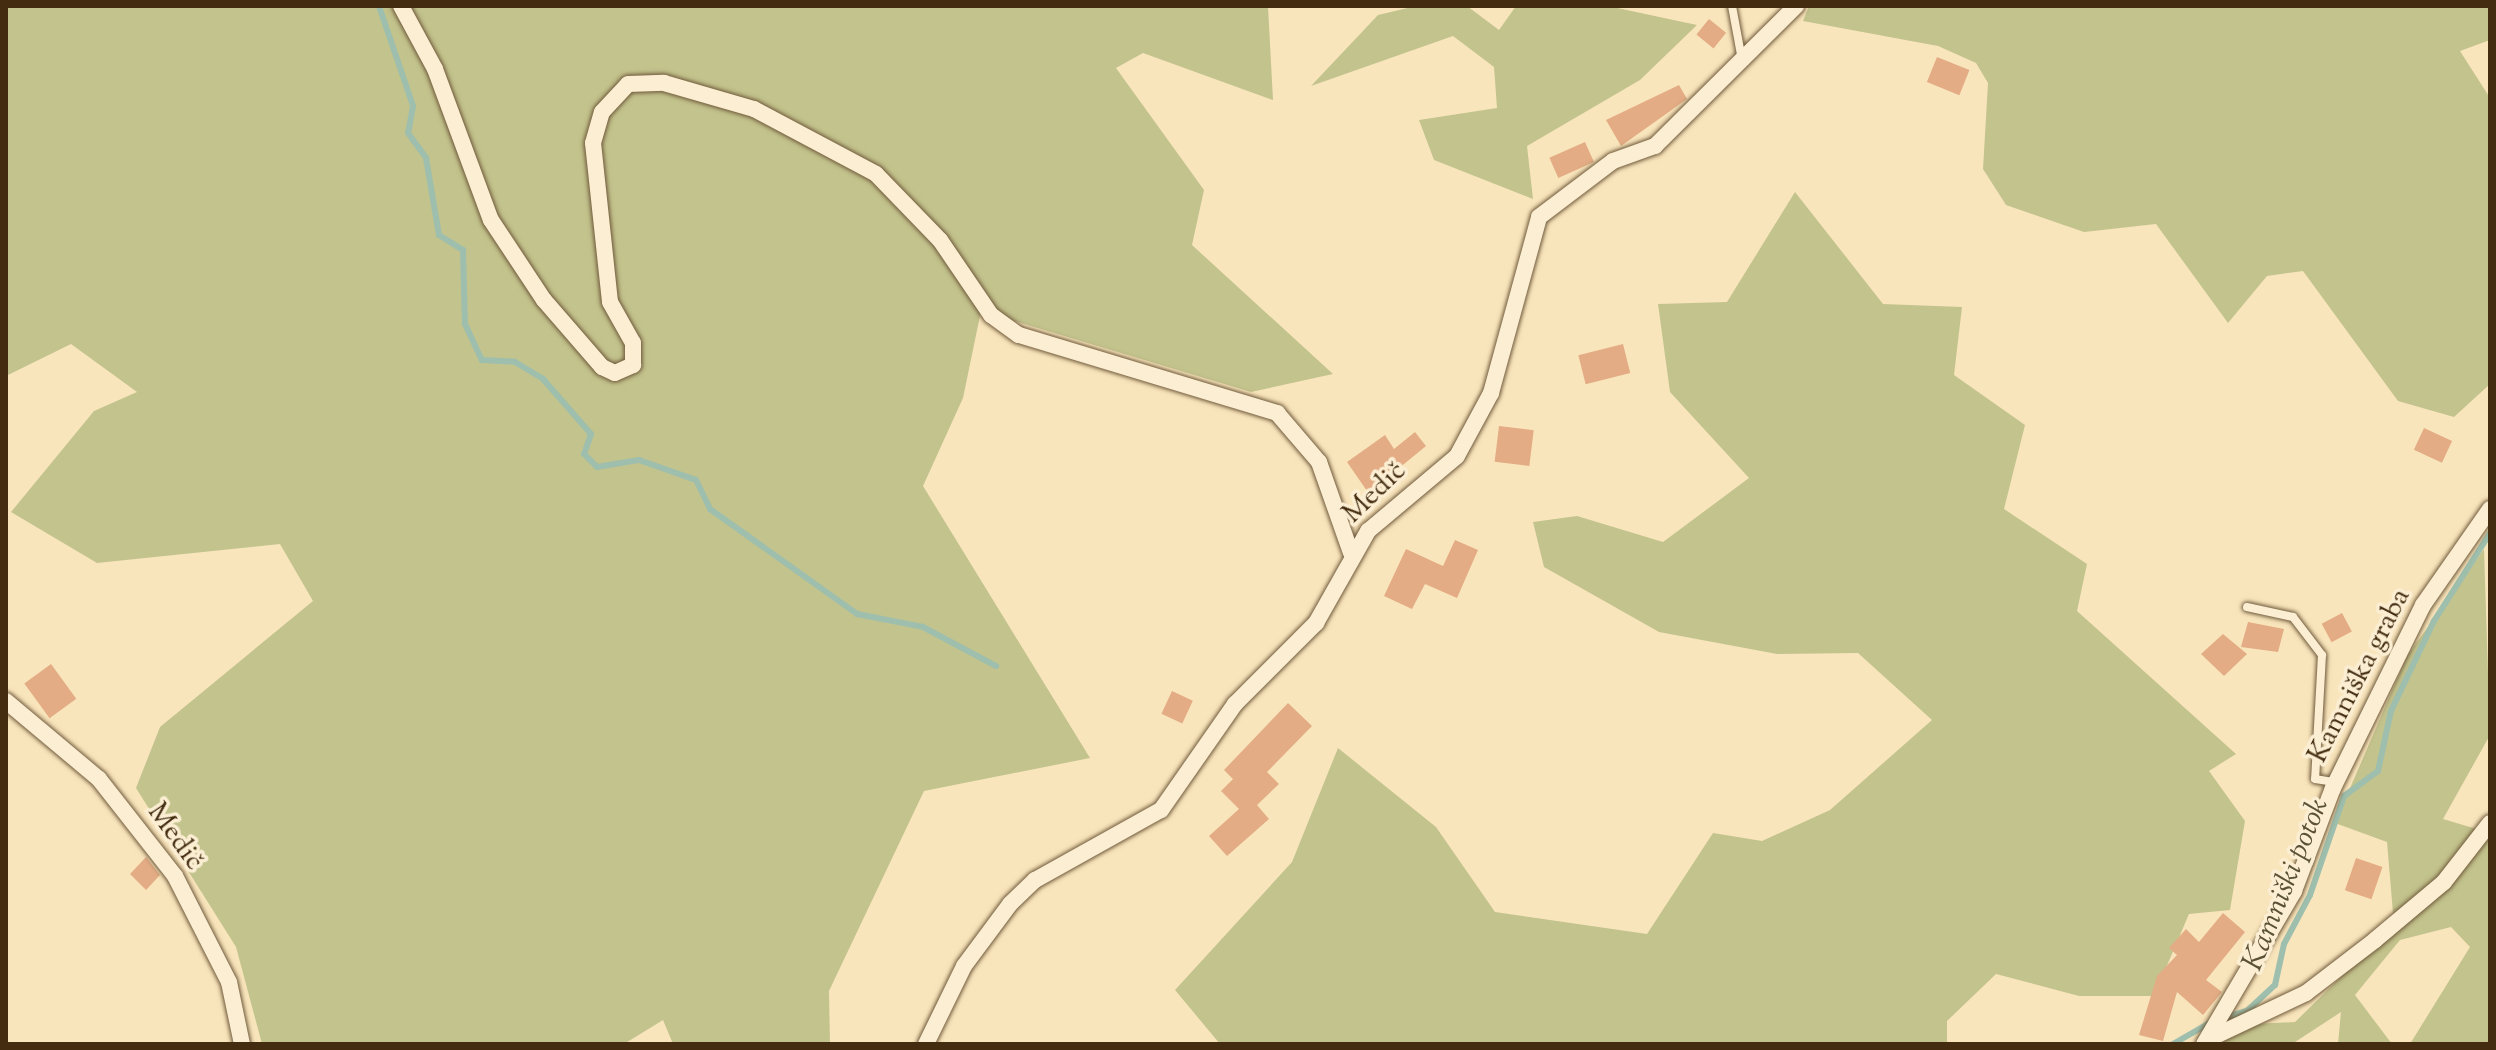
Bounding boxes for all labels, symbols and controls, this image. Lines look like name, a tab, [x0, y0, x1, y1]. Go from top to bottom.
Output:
street label: Medič	[1336, 455, 1414, 531]
street label: Kamniška graba	[2302, 583, 2418, 769]
water label: Kamniški potok	[2236, 794, 2338, 976]
street label: Medič	[139, 797, 211, 877]

